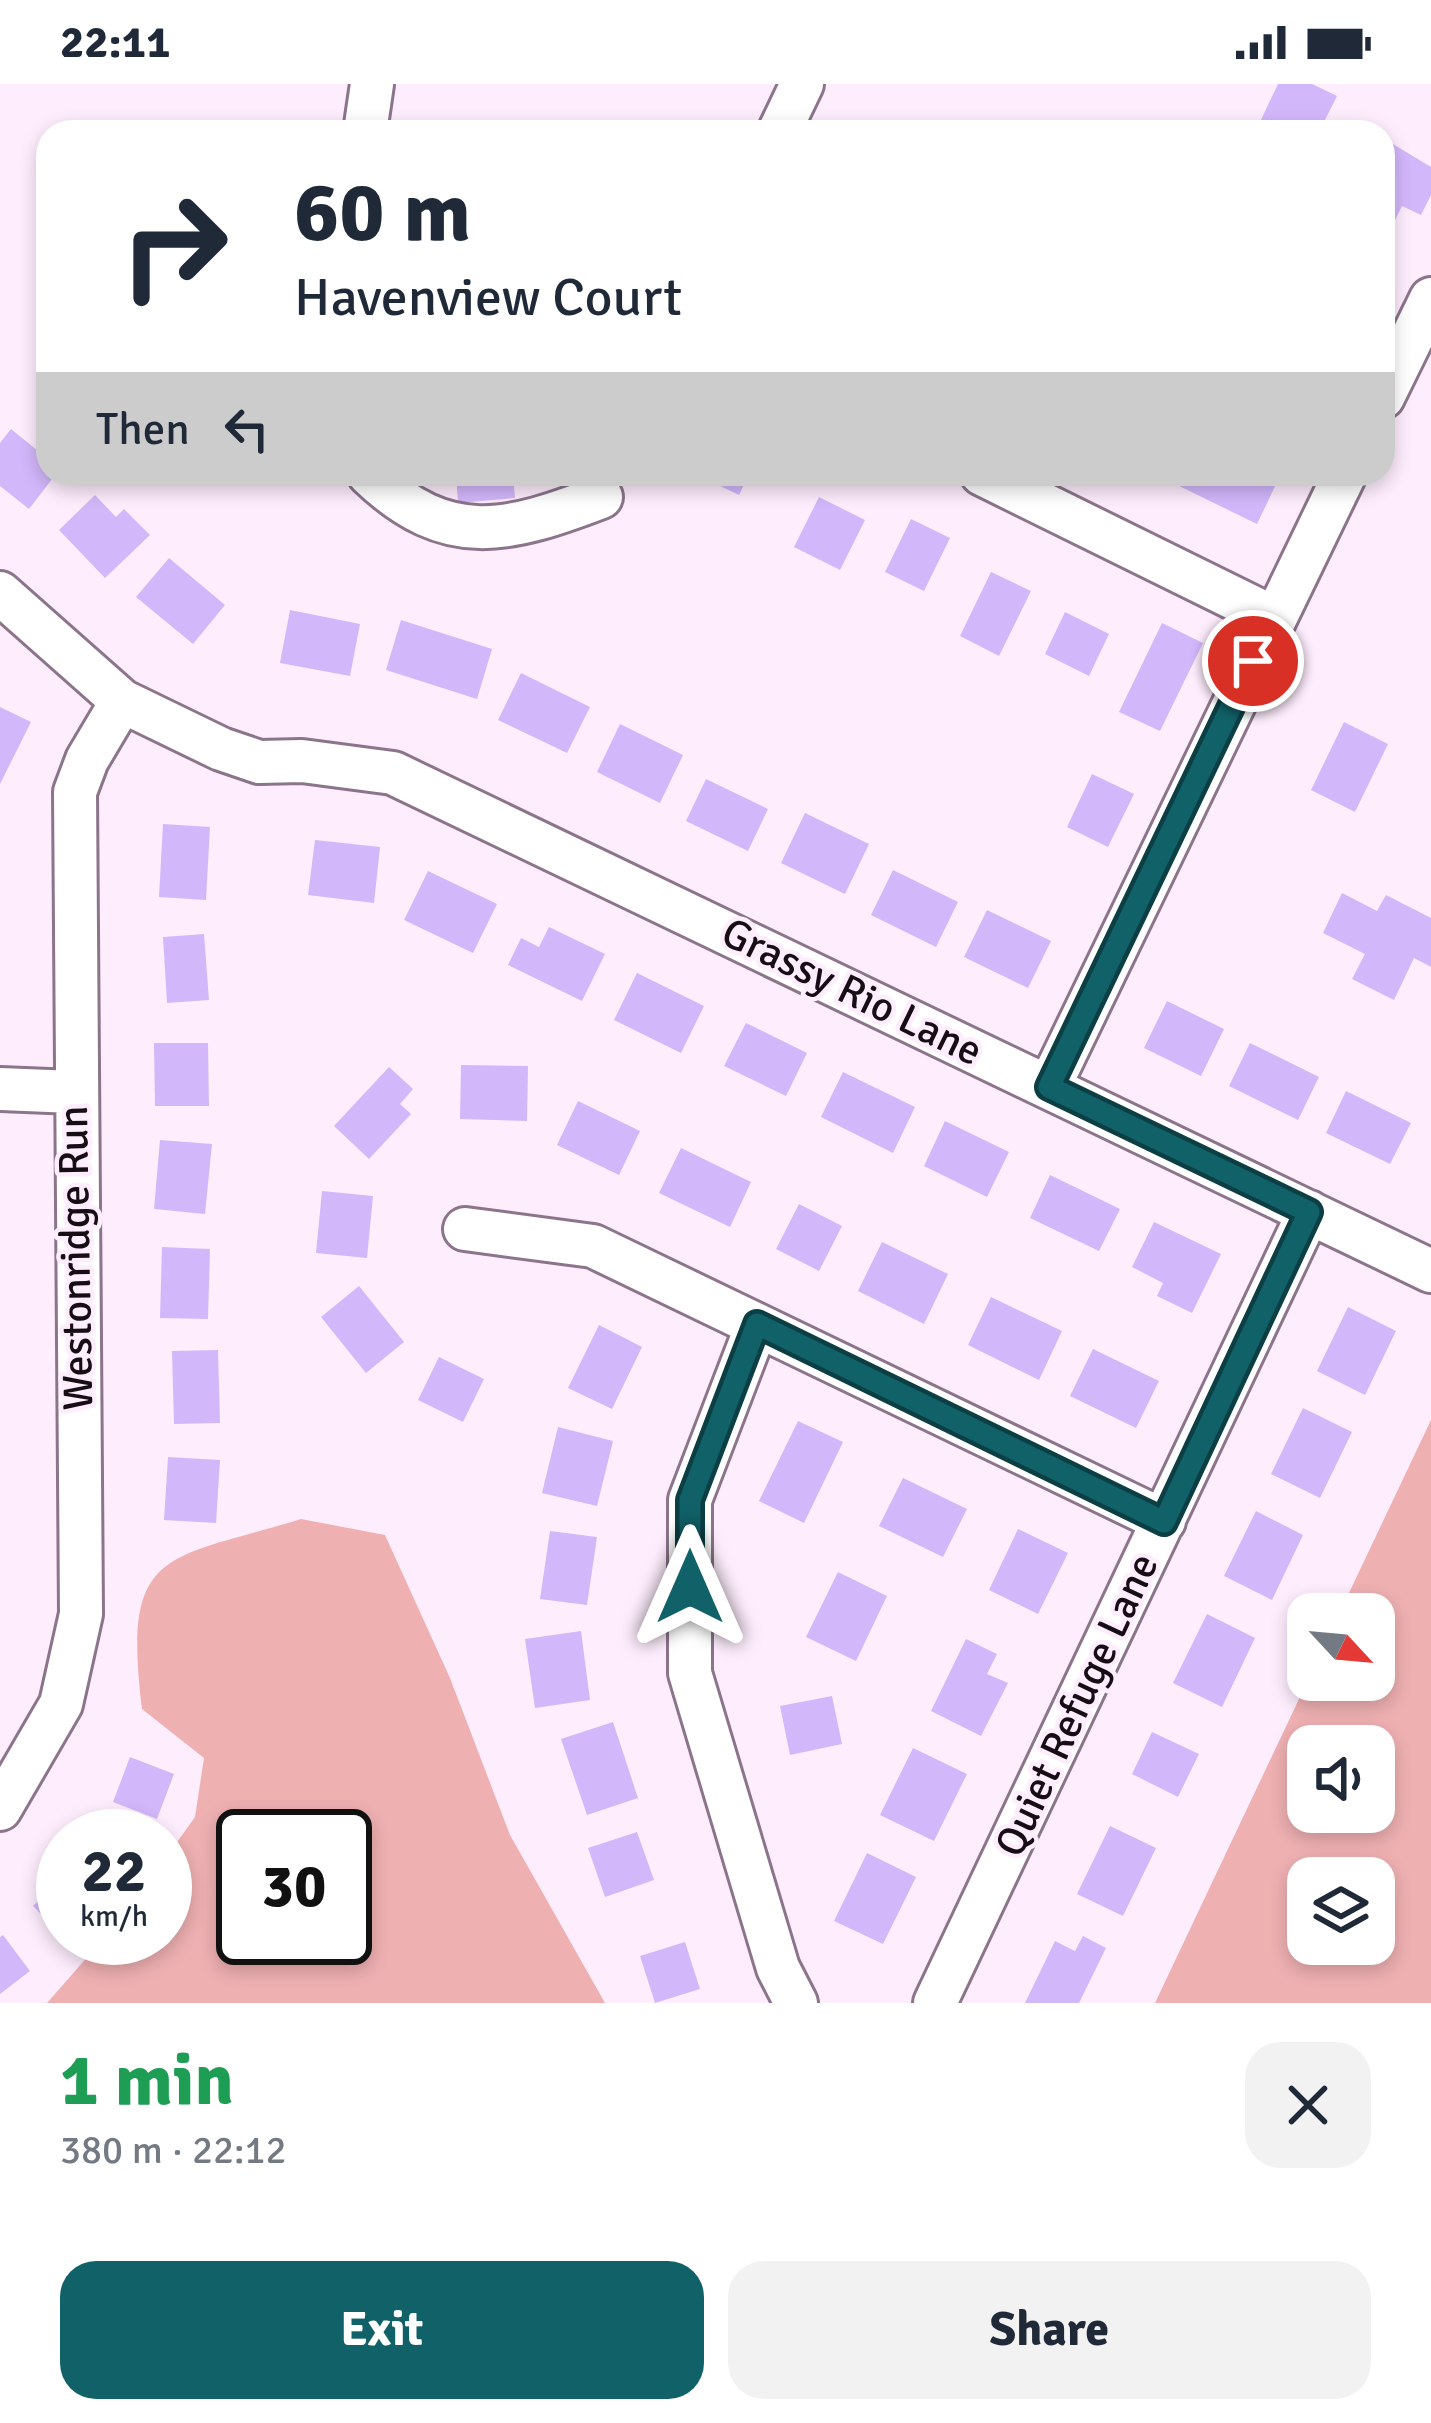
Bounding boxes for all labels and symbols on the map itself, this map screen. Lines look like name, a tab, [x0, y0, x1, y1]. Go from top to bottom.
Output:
pin	[1202, 610, 1304, 712]
street label: Grassy Rio Lane	[713, 907, 991, 1077]
street label: Westonridge Run	[48, 1105, 104, 1411]
position arrow	[627, 1524, 753, 1650]
street label: Quiet Refuge Lane	[984, 1545, 1170, 1865]
north arrow	[1287, 1593, 1395, 1701]
speed limit sign: 30	[216, 1809, 372, 1965]

